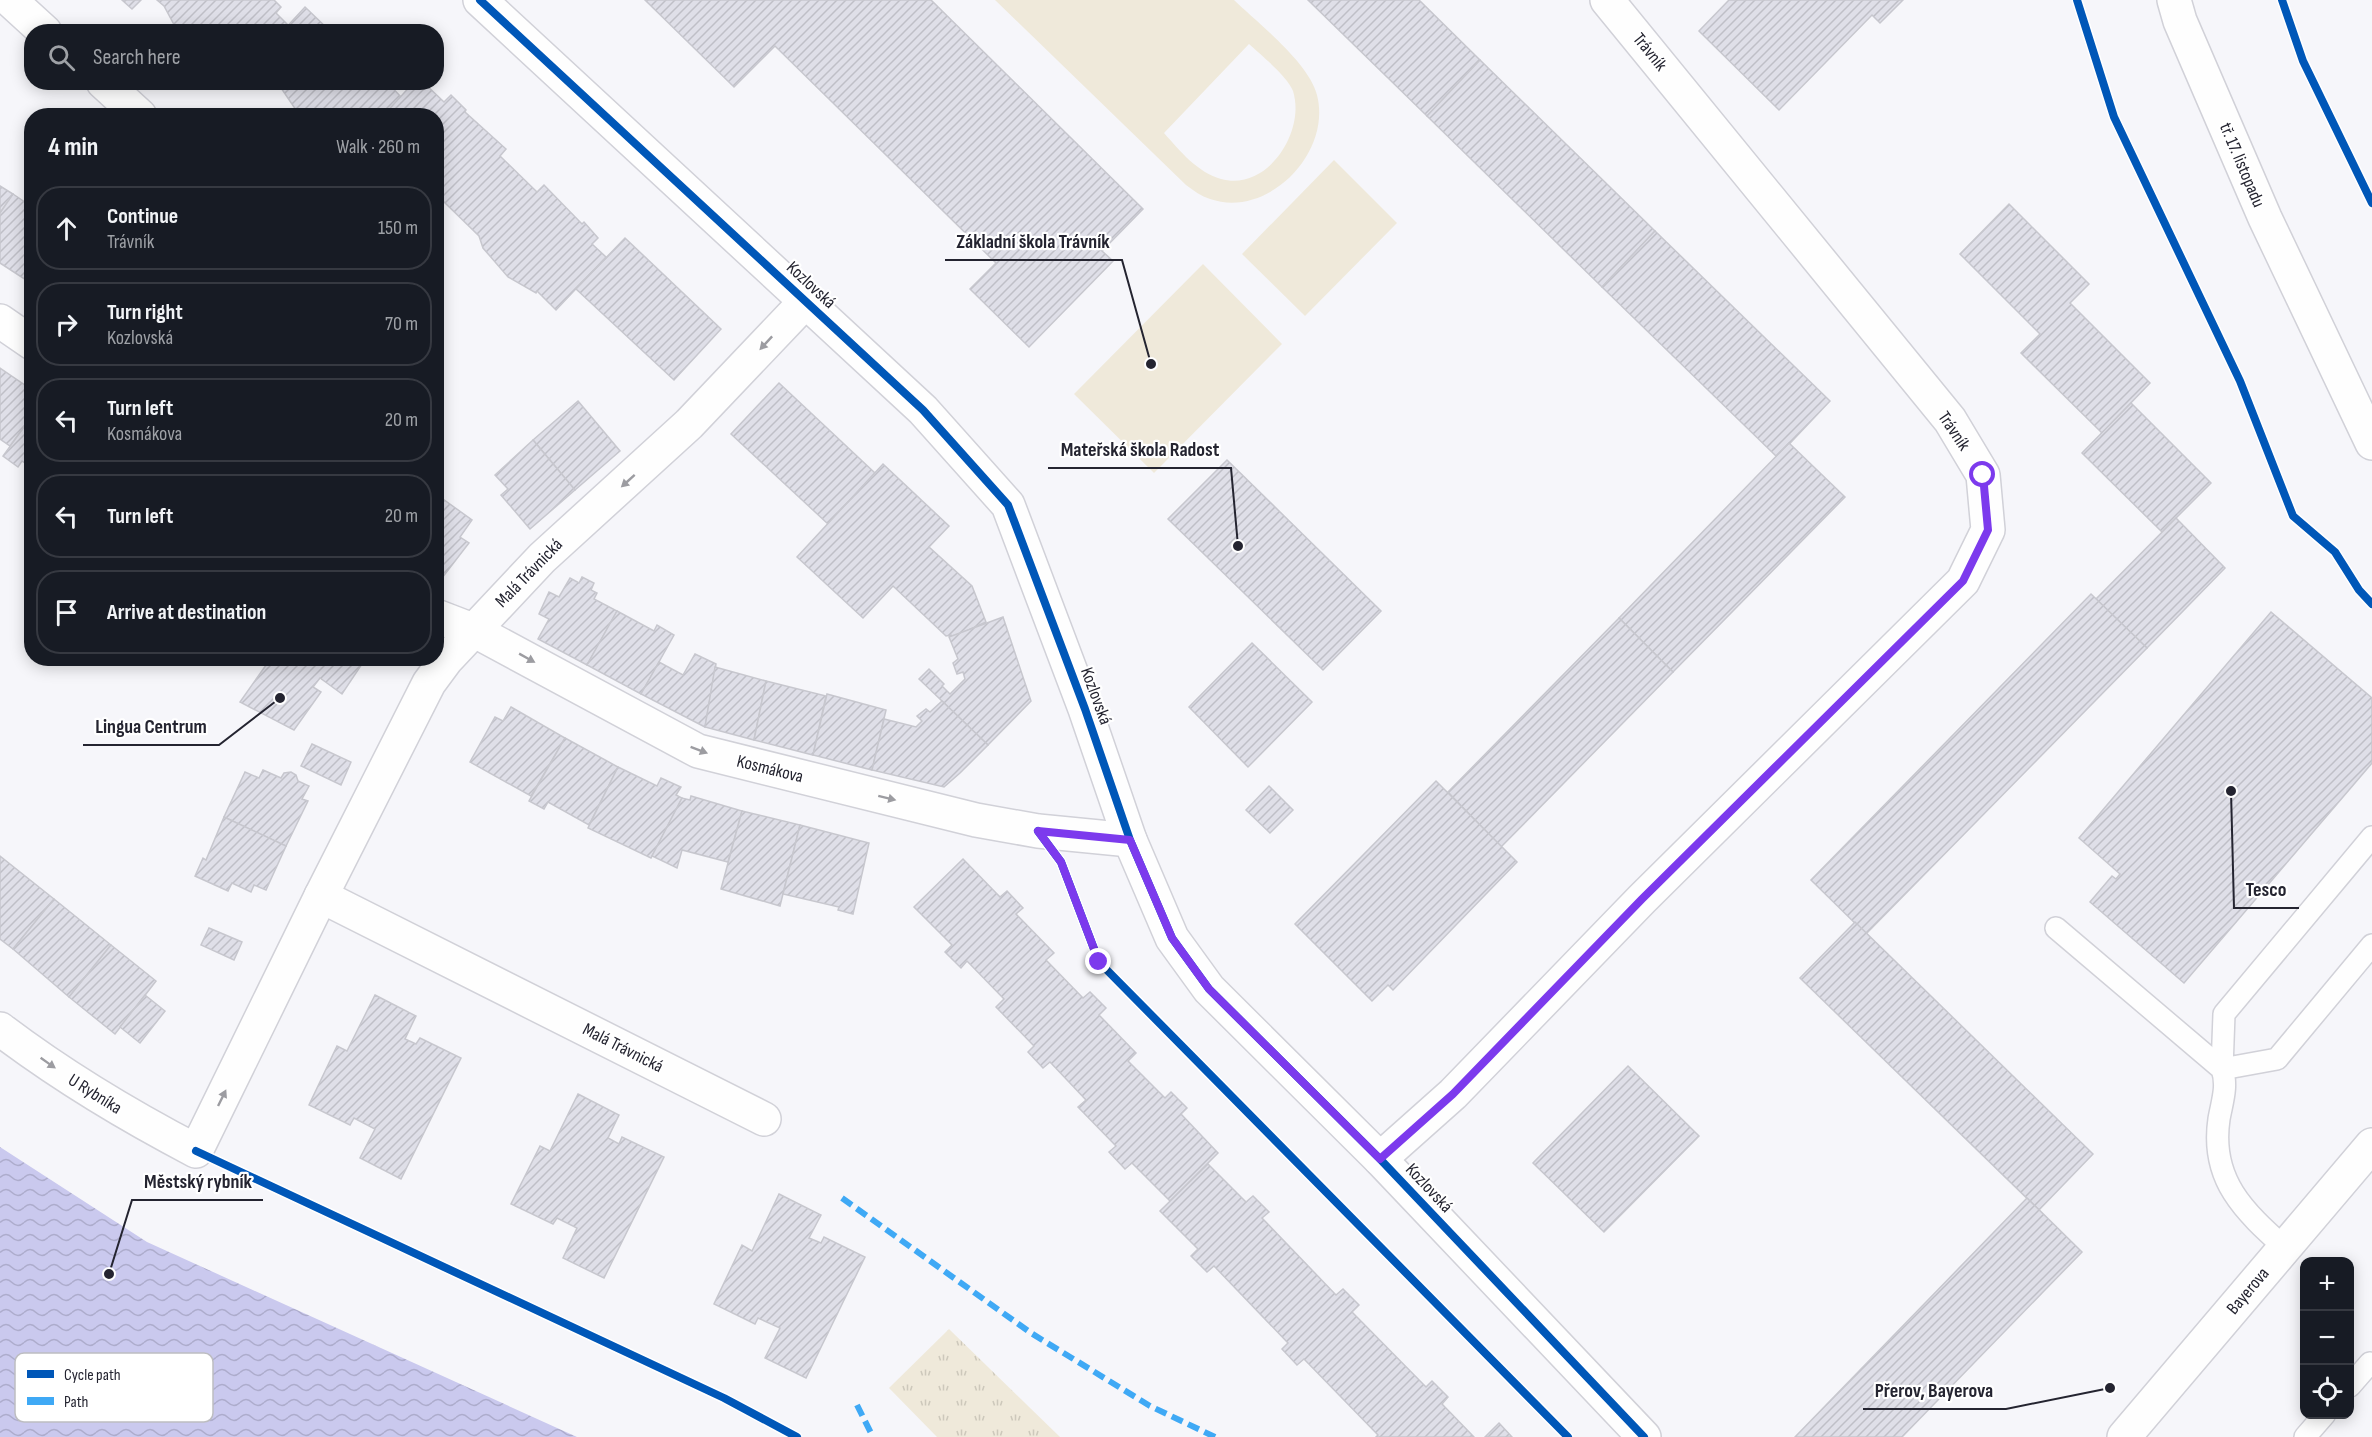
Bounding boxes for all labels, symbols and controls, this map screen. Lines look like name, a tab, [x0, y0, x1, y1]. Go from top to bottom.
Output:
search box	[24, 24, 444, 90]
street label: Trávník	[1628, 29, 1672, 75]
icon: search	[45, 41, 78, 74]
text: Search here	[93, 44, 180, 71]
street label: tř. 17. listopadu	[2215, 120, 2269, 210]
text: 4 min	[48, 132, 98, 163]
text: Walk · 260 m	[336, 135, 420, 159]
text: Continue	[107, 203, 178, 230]
icon: ahead	[50, 212, 83, 245]
text: 150 m	[378, 216, 418, 240]
callout: Základní škola Trávník	[945, 222, 1122, 260]
text: Trávník	[107, 230, 154, 254]
text: Základní škola Trávník	[956, 230, 1110, 254]
street label: Kozlovská	[782, 257, 840, 313]
text: Turn right	[107, 299, 183, 326]
icon: right	[50, 308, 83, 341]
text: 70 m	[385, 312, 418, 336]
text: Kozlovská	[107, 326, 173, 350]
one-way arrow	[759, 336, 773, 350]
text: Turn left	[107, 395, 173, 422]
icon: left	[50, 404, 83, 437]
street label: Trávník	[1933, 407, 1975, 455]
text: 20 m	[385, 408, 418, 432]
text: Kosmákova	[107, 422, 182, 446]
callout: Mateřská škola Radost	[1048, 430, 1231, 468]
text: Mateřská škola Radost	[1061, 438, 1220, 462]
route start	[1969, 461, 1995, 487]
one-way arrow	[621, 474, 635, 488]
icon: left	[50, 500, 83, 533]
text: Turn left	[107, 503, 173, 530]
text: 20 m	[385, 504, 418, 528]
street label: Malá Trávnická	[491, 534, 567, 612]
icon: arrive	[50, 596, 83, 629]
text: Arrive at destination	[107, 599, 266, 626]
one-way arrow	[518, 653, 535, 663]
street label: Kozlovská	[1076, 664, 1116, 728]
callout: Lingua Centrum	[83, 707, 219, 745]
text: Lingua Centrum	[95, 715, 207, 739]
one-way arrow	[690, 746, 708, 756]
street label: Kosmákova	[735, 751, 805, 787]
one-way arrow	[878, 793, 897, 803]
callout: Tesco	[2234, 870, 2299, 908]
text: Tesco	[2246, 878, 2286, 902]
route end	[1085, 948, 1111, 974]
street label: Malá Trávnická	[579, 1019, 667, 1077]
one-way arrow	[39, 1057, 55, 1069]
street label: U Rybníka	[64, 1069, 126, 1119]
one-way arrow	[217, 1089, 227, 1107]
street label: Kozlovská	[1401, 1159, 1457, 1217]
callout: Městský rybník	[132, 1162, 263, 1200]
text: Městský rybník	[144, 1170, 252, 1194]
map controls	[2300, 1257, 2354, 1419]
button: +	[2300, 1257, 2354, 1311]
street label: Bayerova	[2222, 1263, 2274, 1319]
button: −	[2300, 1311, 2354, 1365]
legend	[15, 1353, 213, 1422]
button: locate	[2300, 1365, 2354, 1419]
text: Cycle path	[64, 1366, 121, 1385]
callout: Přerov, Bayerova	[1863, 1371, 2006, 1409]
text: Přerov, Bayerova	[1875, 1379, 1993, 1403]
text: Path	[64, 1393, 88, 1412]

